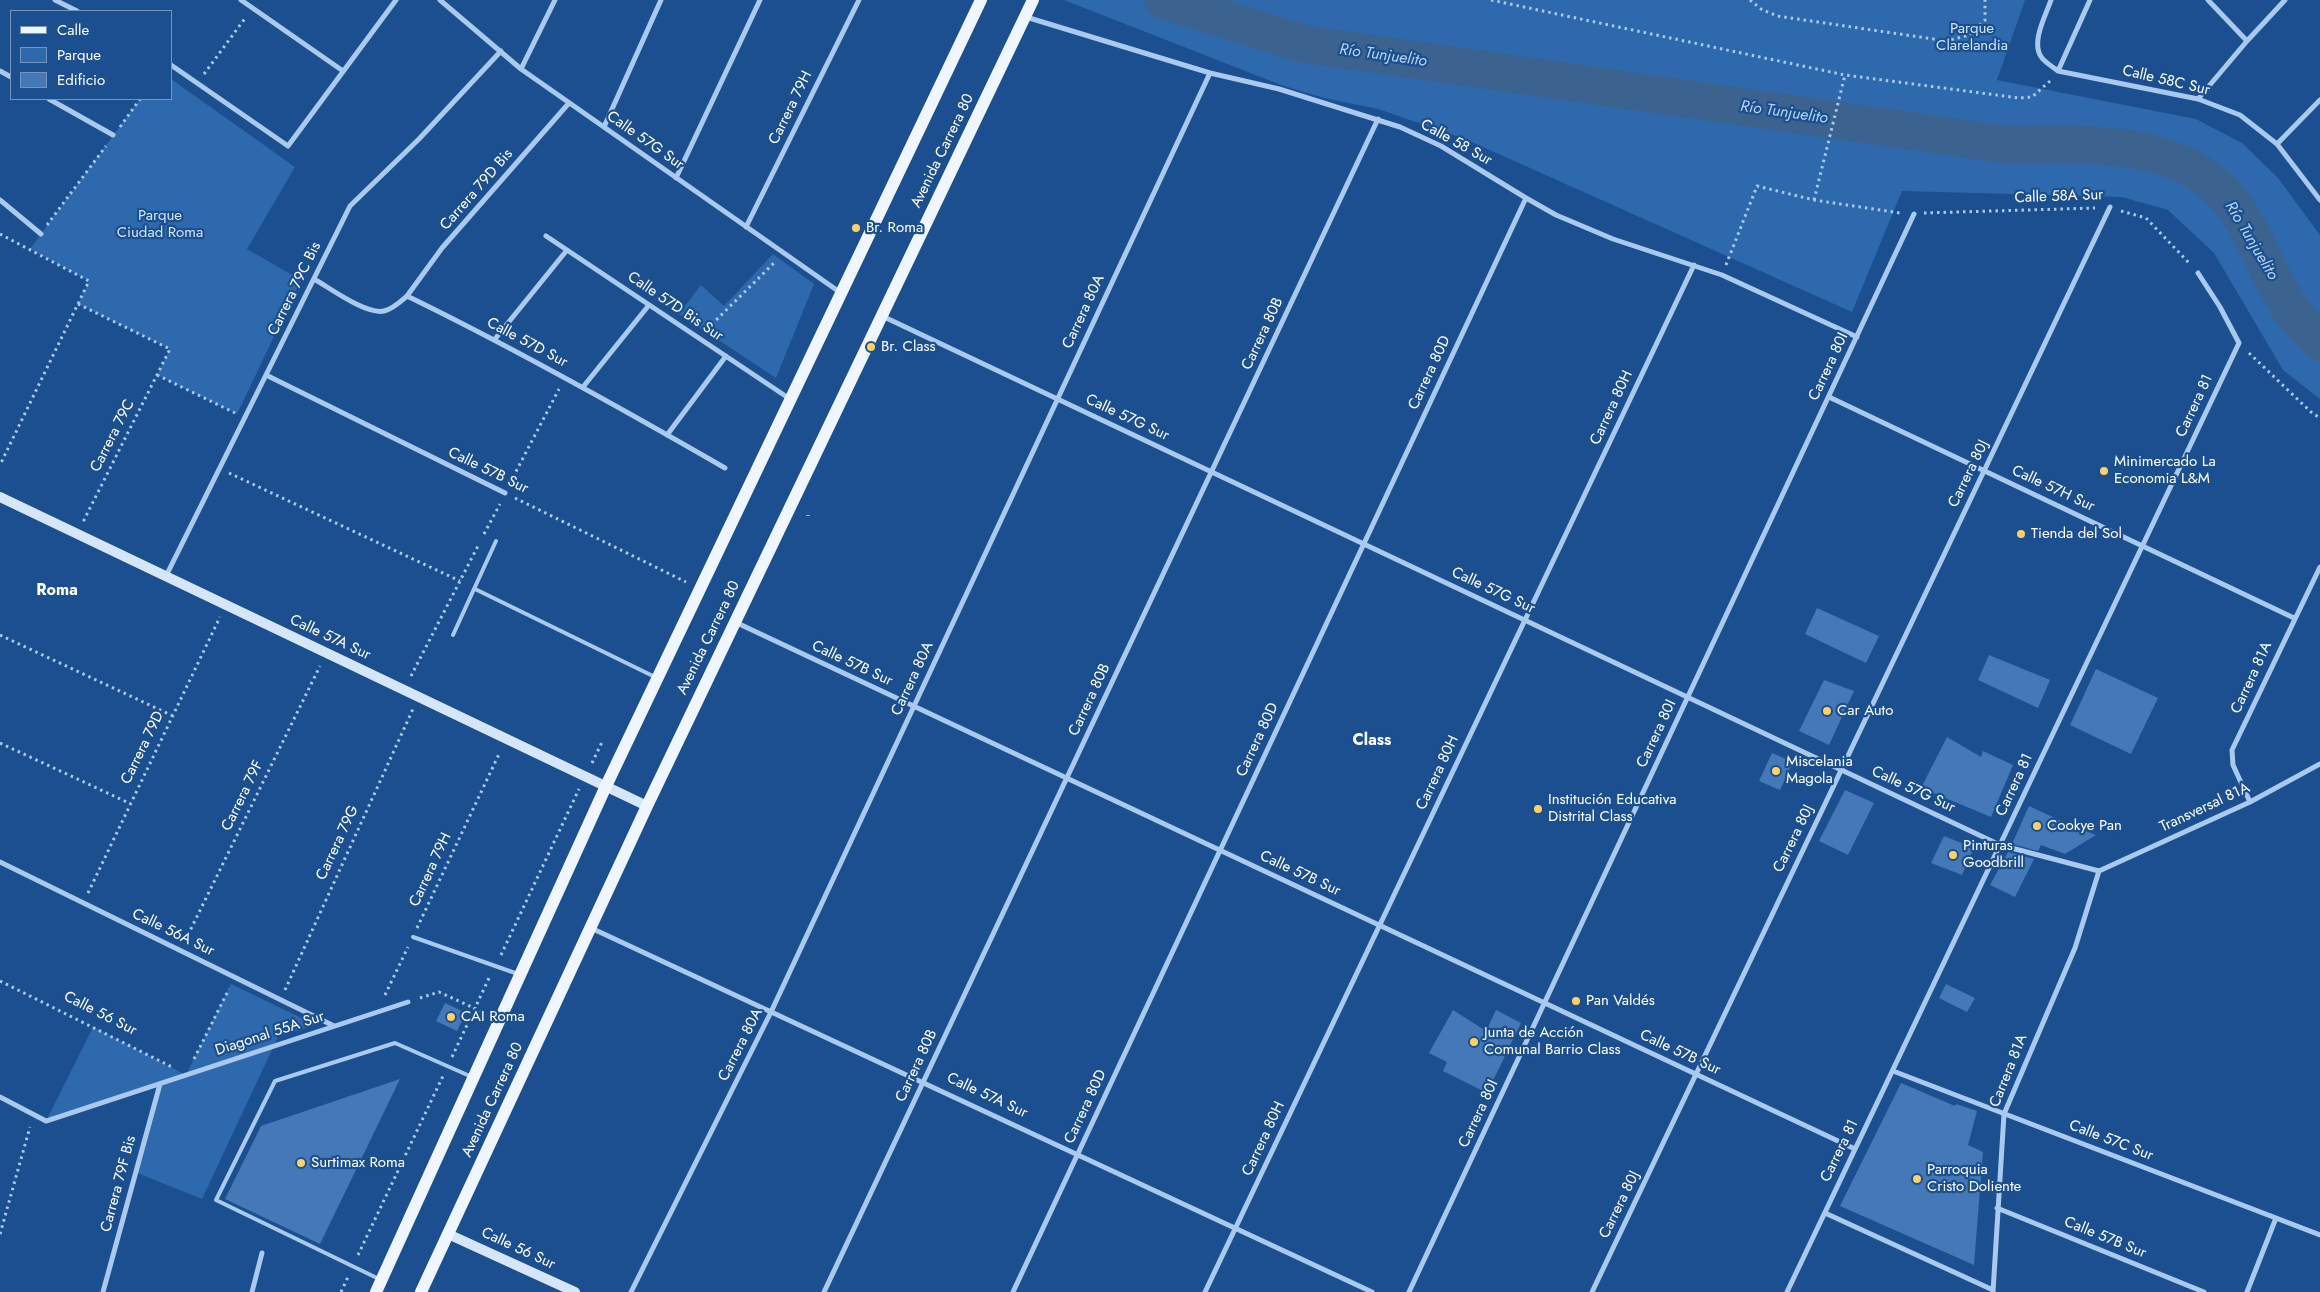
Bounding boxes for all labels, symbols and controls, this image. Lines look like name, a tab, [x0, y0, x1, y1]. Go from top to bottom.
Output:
legend	[10, 10, 172, 100]
text: Calle	[57, 19, 89, 41]
park label: Parque Clarelandia	[1936, 20, 2008, 55]
water label: Río Tunjuelito	[1338, 40, 1428, 72]
text: Parque	[57, 44, 101, 66]
street label: Calle 58C Sur	[2120, 62, 2212, 100]
street label: Carrera 79H	[766, 68, 816, 148]
text: Edificio	[57, 69, 105, 91]
street label: Avenida Carrera 80	[908, 91, 978, 211]
water label: Río Tunjuelito	[1739, 97, 1829, 129]
street label: Calle 57G Sur	[603, 108, 687, 174]
street label: Calle 58 Sur	[1417, 116, 1495, 170]
street label: Carrera 79D Bis	[437, 146, 517, 234]
street label: Calle 58A Sur	[2014, 186, 2104, 208]
water label: Río Tunjuelito	[2220, 198, 2282, 284]
park label: Parque Ciudad Roma	[117, 207, 203, 242]
place label: Br. Roma	[866, 219, 923, 237]
marker: Br. Roma	[850, 222, 862, 234]
street label: Carrera 79C Bis	[265, 239, 325, 339]
street label: Calle 57D Bis Sur	[624, 268, 726, 346]
street label: Carrera 80A	[1059, 272, 1109, 352]
street label: Carrera 80B	[1238, 295, 1288, 373]
street label: Calle 57D Sur	[484, 314, 570, 372]
street label: Carrera 80I	[1805, 330, 1853, 404]
street label: Carrera 80D	[1405, 333, 1455, 413]
place label: Br. Class	[881, 338, 936, 356]
marker: Br. Class	[865, 341, 877, 353]
street label: Carrera 80H	[1587, 368, 1637, 448]
street label: Carrera 81	[2173, 372, 2217, 440]
street label: Calle 57G Sur	[1082, 391, 1172, 445]
street label: Carrera 79C	[87, 397, 139, 475]
street label: Carrera 80J	[1945, 437, 1993, 511]
street label: Calle 57B Sur	[445, 444, 531, 498]
place label: Minimercado La Economia L&M	[2114, 453, 2216, 488]
street label: Calle 57H Sur	[2009, 462, 2097, 516]
marker: Minimercado La Economia L&M	[2098, 465, 2110, 477]
place label: Tienda del Sol	[2031, 525, 2122, 543]
marker: Tienda del Sol	[2015, 528, 2027, 540]
street label: Calle 57G Sur	[1448, 564, 1538, 618]
street label: Avenida Carrera 80	[674, 578, 744, 698]
district label: Roma	[36, 581, 78, 601]
street label: Calle 57A Sur	[287, 611, 373, 665]
street label: Calle 57B Sur	[809, 637, 895, 691]
street label: Carrera 80A	[888, 639, 938, 719]
street label: Carrera 81A	[2228, 639, 2276, 717]
street label: Carrera 80B	[1065, 661, 1115, 739]
street label: Carrera 80I	[1633, 697, 1681, 771]
street label: Carrera 80D	[1233, 700, 1283, 780]
place label: Car Auto	[1837, 702, 1893, 720]
marker: Car Auto	[1821, 705, 1833, 717]
street label: Carrera 79D	[118, 709, 168, 787]
district label: Class	[1353, 731, 1391, 751]
street label: Carrera 80H	[1413, 733, 1463, 813]
street label: Carrera 81	[1993, 751, 2037, 819]
place label: Miscelania Magola	[1786, 753, 1853, 788]
street label: Carrera 79F	[218, 758, 268, 834]
street label: Calle 57G Sur	[1868, 763, 1958, 817]
marker: Miscelania Magola	[1770, 765, 1782, 777]
street label: Transversal 81A	[2157, 779, 2253, 837]
place label: Institución Educativa Distrital Class	[1548, 791, 1677, 826]
street label: Carrera 80J	[1770, 802, 1818, 876]
street label: Carrera 79G	[313, 803, 363, 883]
marker: Institución Educativa Distrital Class	[1532, 803, 1544, 815]
place label: Cookye Pan	[2047, 817, 2122, 835]
marker: Cookye Pan	[2031, 820, 2043, 832]
street label: Carrera 79H	[406, 830, 456, 910]
place label: Pinturas Goodbrill	[1963, 837, 2024, 872]
street label: Calle 57B Sur	[1257, 847, 1343, 901]
marker: Pinturas Goodbrill	[1947, 849, 1959, 861]
street label: Calle 56A Sur	[129, 905, 217, 961]
street label: Calle 56 Sur	[61, 988, 139, 1040]
place label: Pan Valdés	[1586, 992, 1655, 1010]
marker: Pan Valdés	[1570, 995, 1582, 1007]
street label: Carrera 80A	[715, 1006, 767, 1084]
street label: Diagonal 55A Sur	[213, 1008, 327, 1060]
place label: CAI Roma	[461, 1008, 525, 1026]
marker: CAI Roma	[445, 1011, 457, 1023]
place label: Junta de Acción Comunal Barrio Class	[1484, 1024, 1621, 1059]
street label: Calle 57B Sur	[1637, 1026, 1723, 1080]
street label: Carrera 80B	[892, 1027, 942, 1105]
street label: Carrera 81A	[1986, 1032, 2032, 1110]
marker: Junta de Acción Comunal Barrio Class	[1468, 1036, 1480, 1048]
street label: Avenida Carrera 80	[459, 1040, 527, 1160]
street label: Carrera 80D	[1061, 1067, 1111, 1147]
street label: Calle 57A Sur	[944, 1069, 1030, 1123]
street label: Carrera 80I	[1455, 1077, 1503, 1151]
street label: Carrera 80H	[1239, 1099, 1289, 1179]
street label: Carrera 81	[1817, 1117, 1863, 1185]
street label: Calle 57C Sur	[2066, 1117, 2156, 1165]
street label: Carrera 79F Bis	[97, 1134, 141, 1234]
place label: Surtimax Roma	[311, 1154, 405, 1172]
marker: Surtimax Roma	[295, 1157, 307, 1169]
place label: Parroquia Cristo Doliente	[1927, 1161, 2021, 1196]
street label: Carrera 80J	[1596, 1168, 1644, 1242]
marker: Parroquia Cristo Doliente	[1911, 1173, 1923, 1185]
street label: Calle 57B Sur	[2061, 1213, 2149, 1263]
street label: Calle 56 Sur	[478, 1224, 558, 1274]

